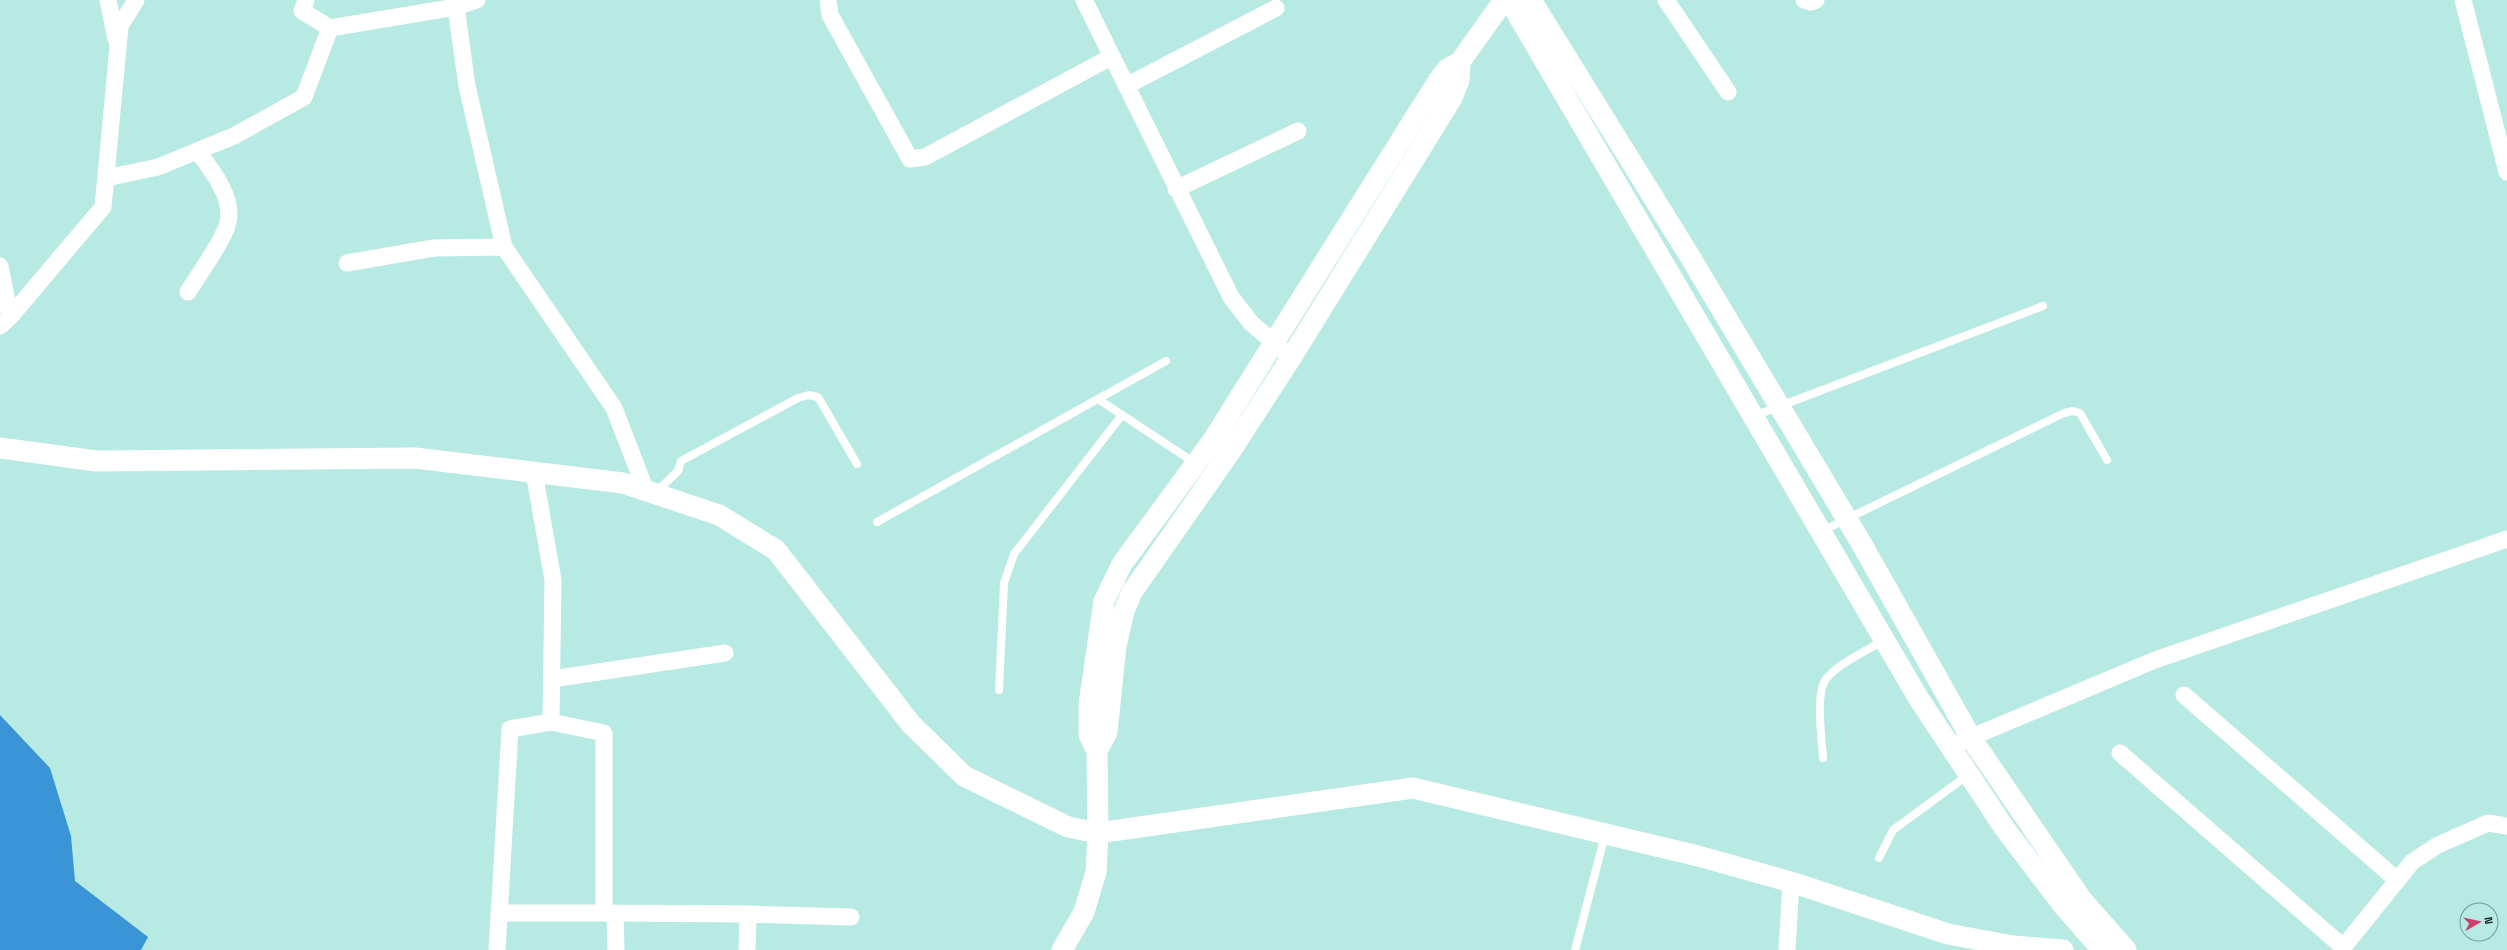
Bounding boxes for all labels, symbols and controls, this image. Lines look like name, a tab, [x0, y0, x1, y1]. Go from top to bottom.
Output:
north arrow	[2459, 902, 2499, 942]
text: N	[2481, 916, 2496, 925]

